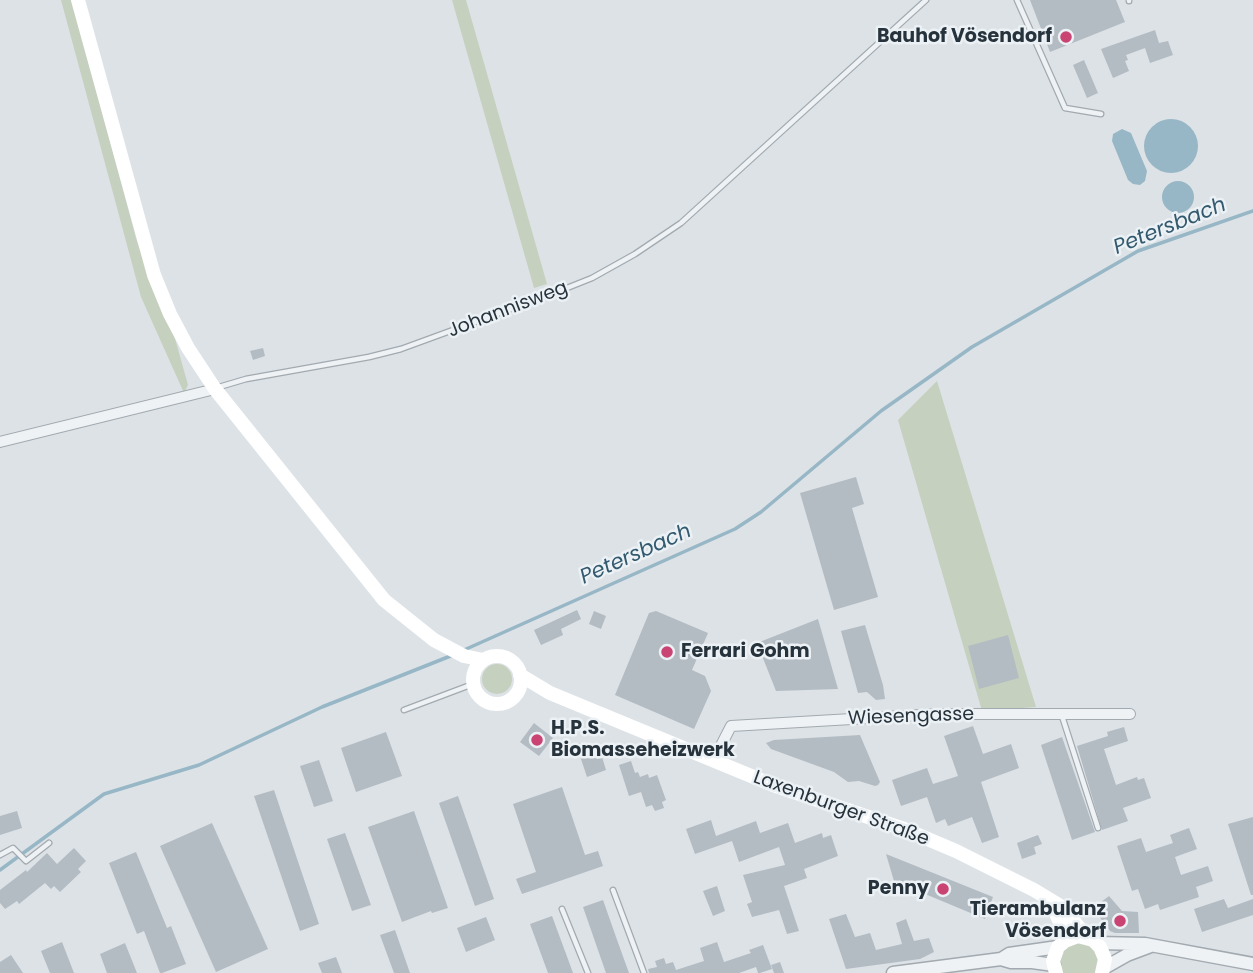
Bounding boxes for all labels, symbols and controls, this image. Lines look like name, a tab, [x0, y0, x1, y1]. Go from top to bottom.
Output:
place label: Bauhof Vösendorf	[877, 26, 1052, 48]
marker: Bauhof Vösendorf	[1058, 29, 1074, 45]
water label: Petersbach	[1110, 193, 1230, 261]
street label: Johannisweg	[445, 277, 571, 343]
water label: Petersbach	[576, 519, 696, 591]
place label: Ferrari Gohm	[681, 641, 810, 663]
marker: Ferrari Gohm	[659, 644, 675, 660]
street label: Wiesengasse	[848, 703, 974, 731]
place label: H.P.S. Biomasseheizwerk	[551, 718, 735, 762]
marker: H.P.S. Biomasseheizwerk	[529, 732, 545, 748]
street label: Laxenburger Straße	[750, 767, 932, 851]
place label: Penny	[868, 878, 929, 900]
marker: Penny	[935, 881, 951, 897]
place label: Tierambulanz Vösendorf	[970, 899, 1106, 943]
marker: Tierambulanz Vösendorf	[1112, 913, 1128, 929]

